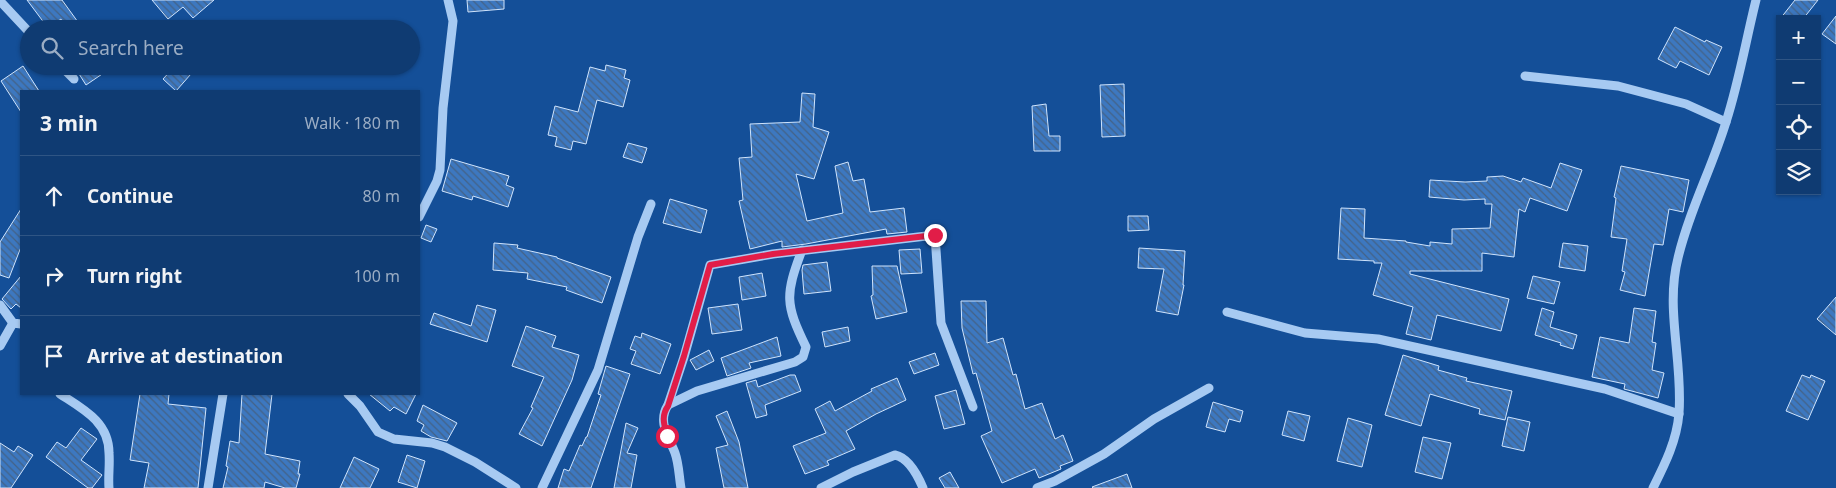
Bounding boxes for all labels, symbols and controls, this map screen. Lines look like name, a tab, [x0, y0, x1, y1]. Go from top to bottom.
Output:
map controls	[1776, 15, 1821, 195]
button: +	[1776, 15, 1821, 60]
search box	[20, 20, 420, 75]
icon: search	[38, 34, 66, 62]
text: Search here	[78, 35, 184, 61]
button: −	[1776, 60, 1821, 105]
button: locate	[1776, 105, 1821, 150]
text: 3 min	[40, 109, 98, 137]
text: Walk · 180 m	[305, 112, 400, 134]
button: layers	[1776, 150, 1821, 195]
icon: ahead	[40, 182, 68, 210]
text: Continue	[87, 183, 173, 209]
text: 80 m	[363, 185, 400, 207]
route end	[924, 224, 947, 247]
icon: right	[40, 262, 68, 290]
text: Turn right	[87, 263, 182, 289]
text: 100 m	[353, 265, 400, 287]
icon: arrive	[40, 342, 68, 370]
text: Arrive at destination	[87, 343, 283, 369]
route start	[656, 425, 679, 448]

